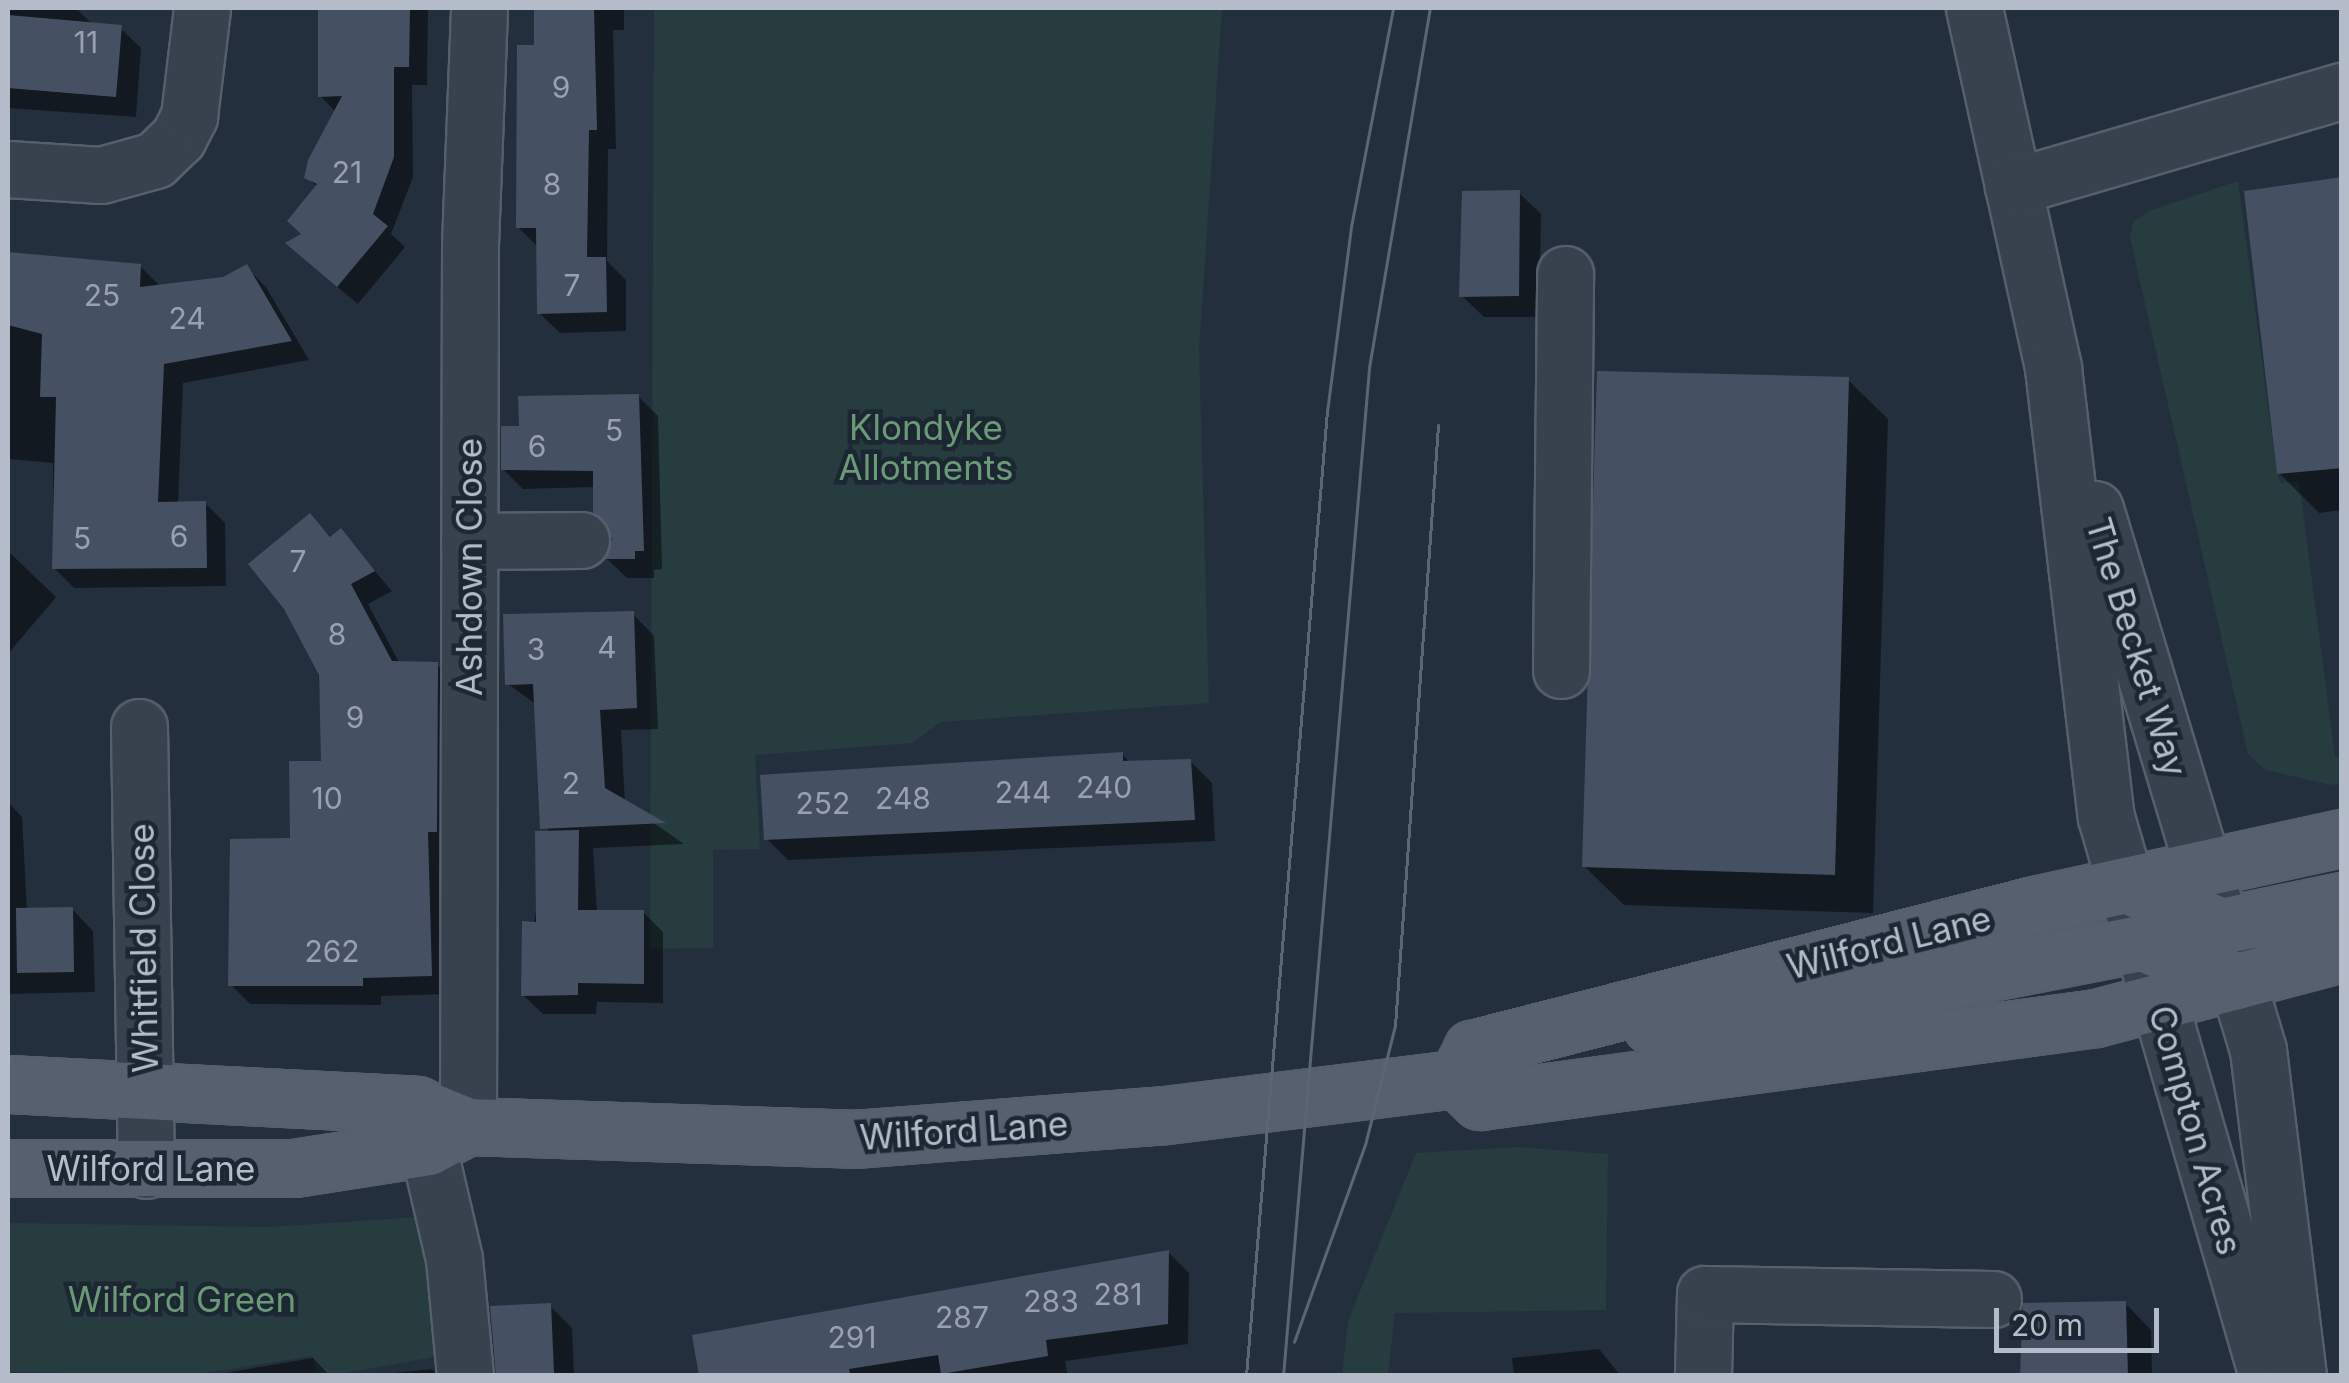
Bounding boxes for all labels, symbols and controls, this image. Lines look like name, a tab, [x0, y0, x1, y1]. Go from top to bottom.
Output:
house number: 11	[74, 24, 98, 60]
house number: 9	[552, 69, 570, 105]
house number: 21	[332, 154, 362, 190]
house number: 8	[543, 166, 561, 202]
house number: 7	[564, 267, 580, 303]
house number: 25	[84, 277, 120, 313]
house number: 24	[168, 300, 206, 336]
park label: Klondyke Allotments	[839, 406, 1013, 488]
house number: 5	[605, 412, 623, 448]
house number: 6	[528, 428, 546, 464]
street label: Ashdown Close	[448, 438, 490, 696]
street label: The Becket Way	[2078, 512, 2196, 782]
house number: 6	[170, 518, 188, 554]
house number: 5	[73, 520, 91, 556]
house number: 7	[290, 543, 306, 579]
house number: 8	[328, 616, 346, 652]
house number: 4	[597, 629, 617, 665]
house number: 3	[527, 631, 545, 667]
house number: 9	[346, 699, 364, 735]
house number: 2	[562, 765, 580, 801]
house number: 240	[1076, 769, 1132, 805]
house number: 244	[995, 774, 1051, 810]
house number: 10	[311, 780, 343, 816]
house number: 248	[875, 780, 931, 816]
house number: 252	[796, 785, 850, 821]
street label: Whitfield Close	[120, 823, 166, 1073]
street label: Wilford Lane	[1783, 896, 1995, 988]
house number: 262	[304, 933, 360, 969]
street label: Compton Acres	[2140, 1001, 2252, 1259]
street label: Wilford Lane	[858, 1102, 1070, 1158]
street label: Wilford Lane	[47, 1147, 255, 1189]
house number: 281	[1093, 1276, 1143, 1312]
park label: Wilford Green	[68, 1278, 296, 1320]
house number: 283	[1023, 1283, 1079, 1319]
scale bar	[1999, 1288, 2164, 1350]
house number: 287	[935, 1299, 989, 1335]
text: 20 m	[2011, 1307, 2083, 1343]
house number: 291	[827, 1319, 877, 1355]

